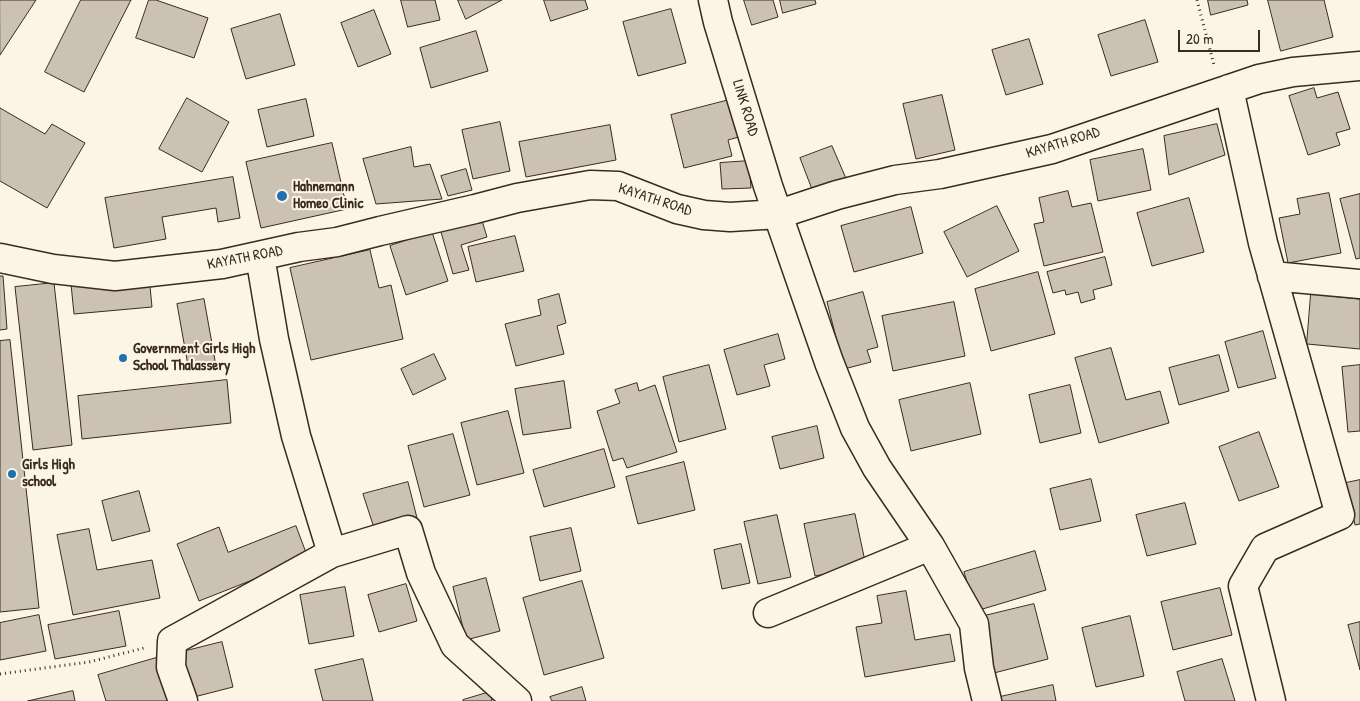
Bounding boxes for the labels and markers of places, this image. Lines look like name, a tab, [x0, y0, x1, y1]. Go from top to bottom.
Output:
place label: Hahnemann Homeo Clinic	[293, 178, 363, 213]
marker: Hahnemann Homeo Clinic	[275, 189, 289, 203]
place label: Government Girls High School Thalassery	[133, 340, 255, 375]
marker: Government Girls High School Thalassery	[117, 352, 129, 364]
place label: Girls High school	[22, 456, 75, 491]
marker: Girls High school	[6, 468, 18, 480]

